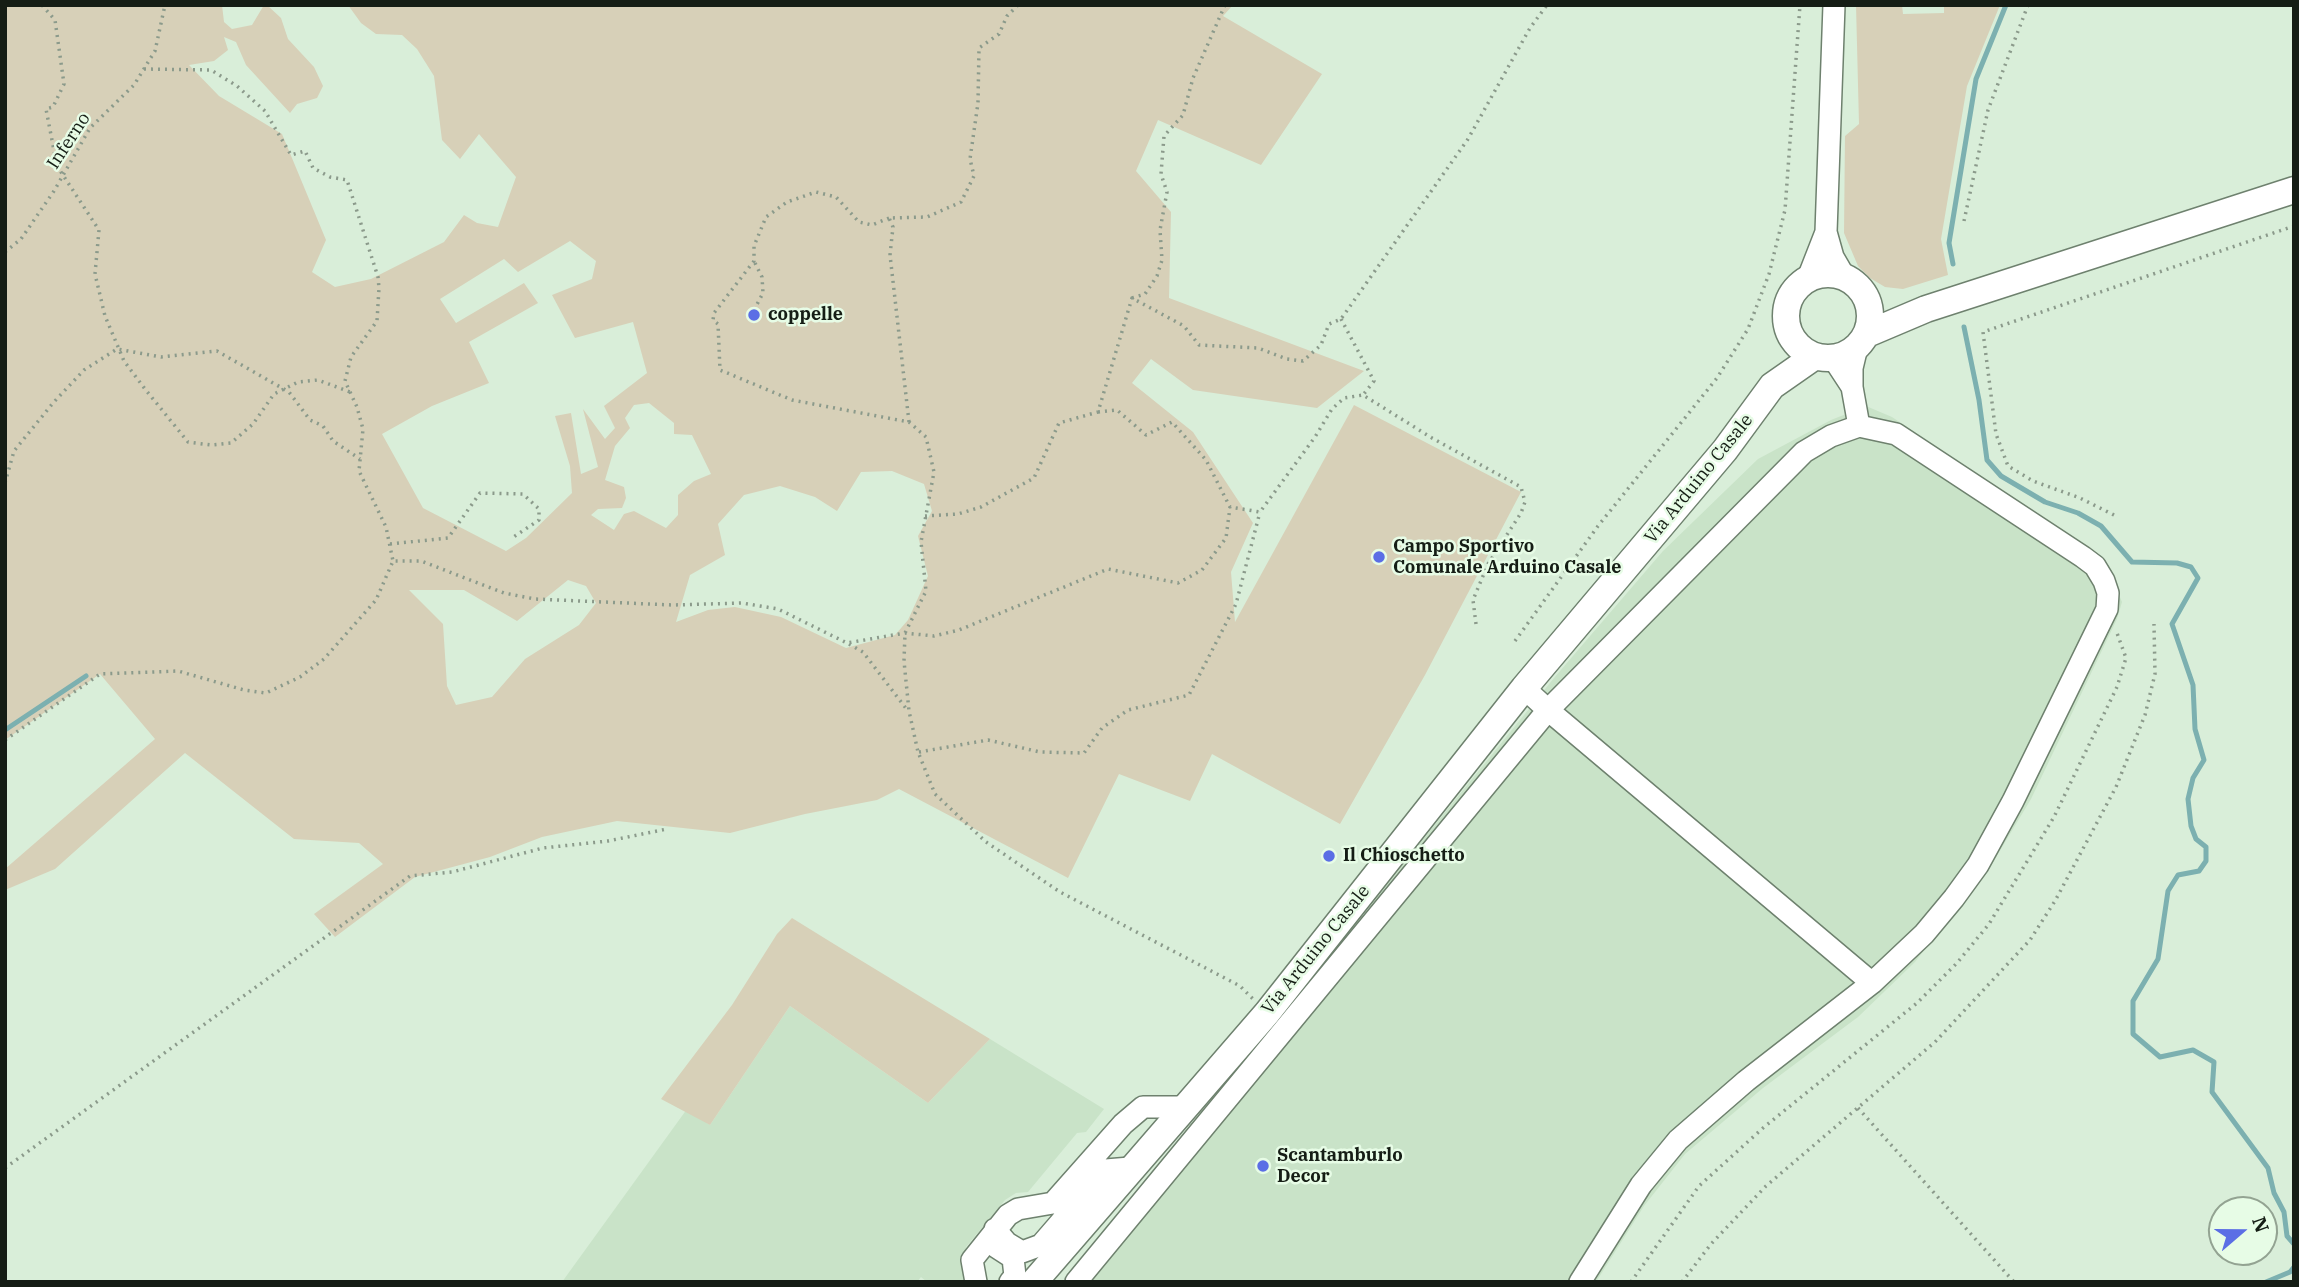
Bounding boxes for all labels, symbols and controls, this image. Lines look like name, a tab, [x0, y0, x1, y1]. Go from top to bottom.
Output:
street label: Inferno	[43, 109, 95, 173]
place label: coppelle	[768, 304, 843, 326]
marker: coppelle	[746, 307, 762, 323]
street label: Via Arduino Casale	[1640, 410, 1758, 548]
place label: Campo Sportivo Comunale Arduino Casale	[1393, 536, 1621, 578]
marker: Campo Sportivo Comunale Arduino Casale	[1371, 549, 1387, 565]
place label: Il Chioschetto	[1343, 845, 1465, 867]
marker: Il Chioschetto	[1321, 848, 1337, 864]
street label: Via Arduino Casale	[1257, 881, 1375, 1019]
place label: Scantamburlo Decor	[1277, 1145, 1403, 1188]
marker: Scantamburlo Decor	[1255, 1158, 1271, 1174]
north arrow	[2208, 1196, 2278, 1266]
text: N	[2247, 1213, 2275, 1236]

